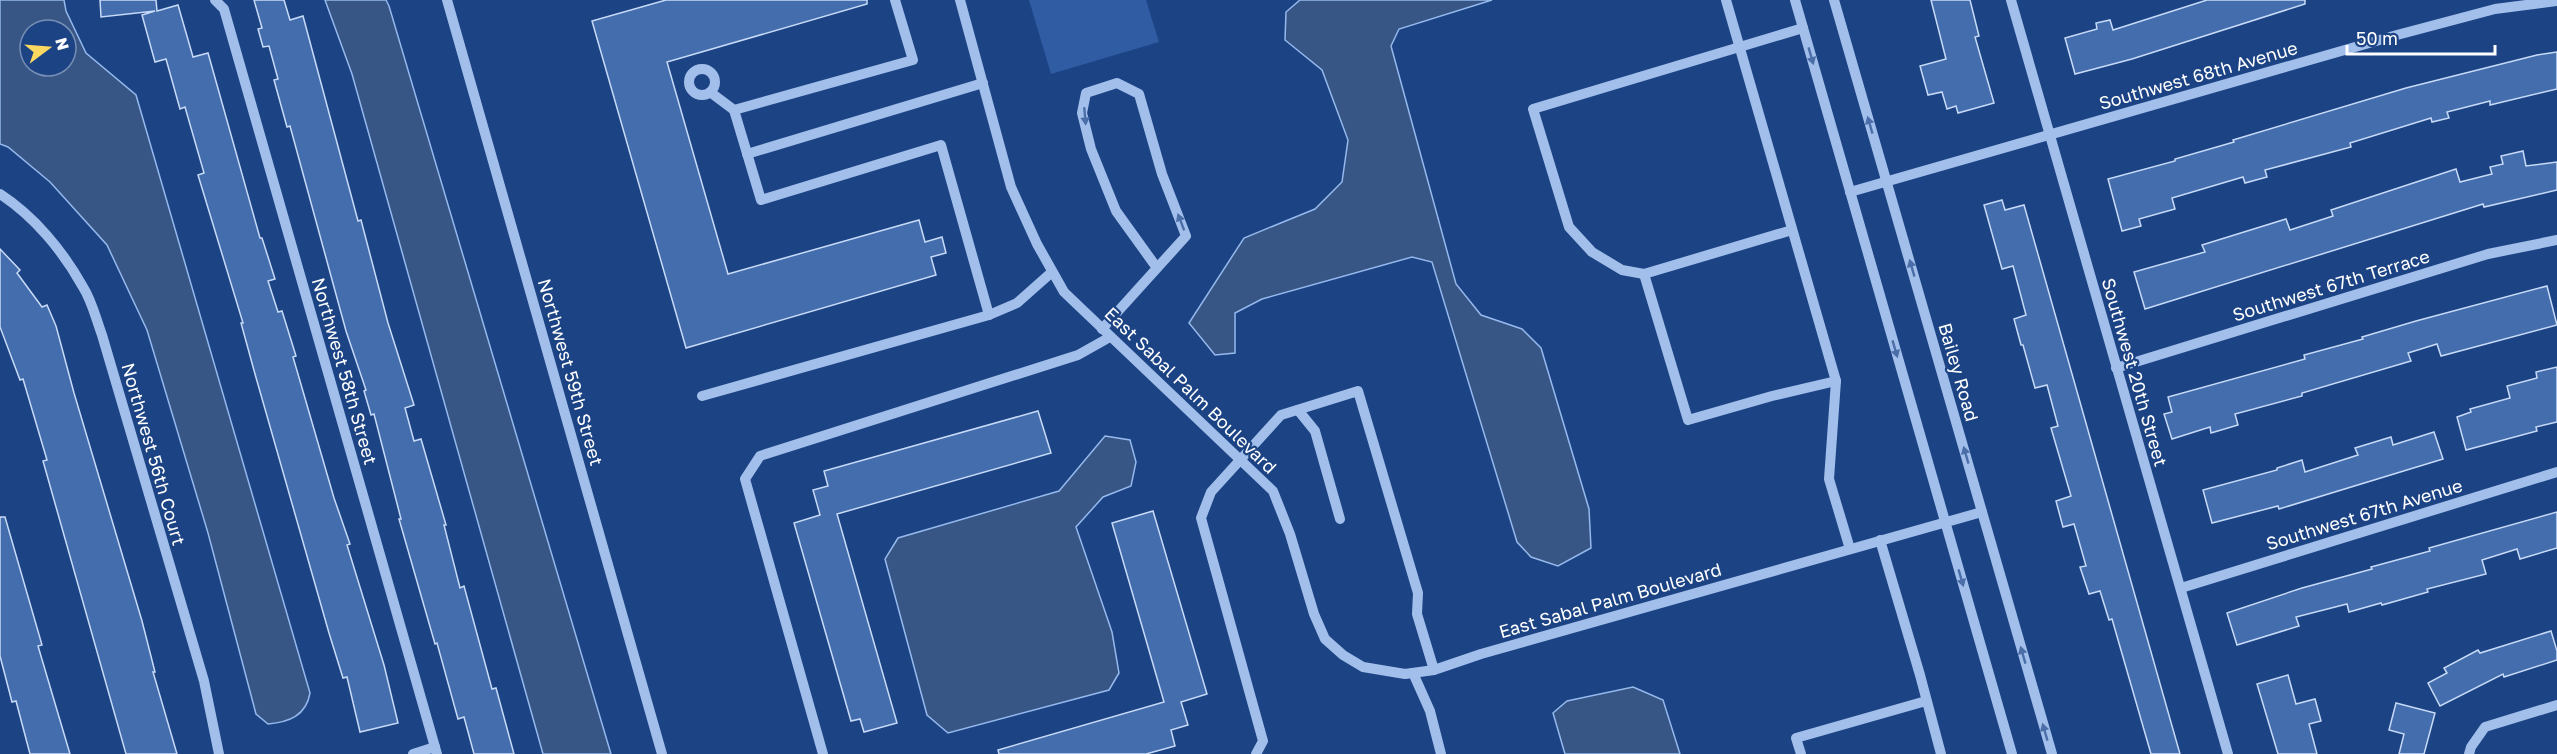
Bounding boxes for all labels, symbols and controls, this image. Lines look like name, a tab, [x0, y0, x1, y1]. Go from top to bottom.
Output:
north arrow	[18, 18, 78, 78]
scale bar	[2347, 18, 2496, 56]
text: 50 m	[2356, 27, 2398, 49]
text: N	[51, 35, 74, 52]
street label: Southwest 68th Avenue	[2096, 36, 2300, 114]
one-way arrow	[1807, 47, 1816, 65]
one-way arrow	[1080, 107, 1090, 126]
one-way arrow	[1865, 116, 1875, 134]
one-way arrow	[1175, 213, 1185, 231]
street label: Southwest 67th Terrace	[2230, 245, 2432, 325]
one-way arrow	[1906, 259, 1916, 277]
street label: Northwest 58th Street	[308, 275, 382, 467]
street label: Southwest 20th Street	[2098, 275, 2172, 469]
street label: Northwest 59th Street	[534, 276, 608, 468]
street label: East Sabal Palm Boulevard	[1100, 302, 1282, 478]
street label: Bailey Road	[1934, 320, 1984, 424]
one-way arrow	[1891, 340, 1900, 358]
street label: Northwest 56th Court	[117, 360, 191, 548]
one-way arrow	[1960, 446, 1970, 464]
street label: Southwest 67th Avenue	[2263, 474, 2465, 554]
street label: East Sabal Palm Boulevard	[1496, 558, 1724, 642]
one-way arrow	[1957, 569, 1966, 587]
one-way arrow	[2018, 646, 2027, 664]
one-way arrow	[2040, 723, 2049, 741]

